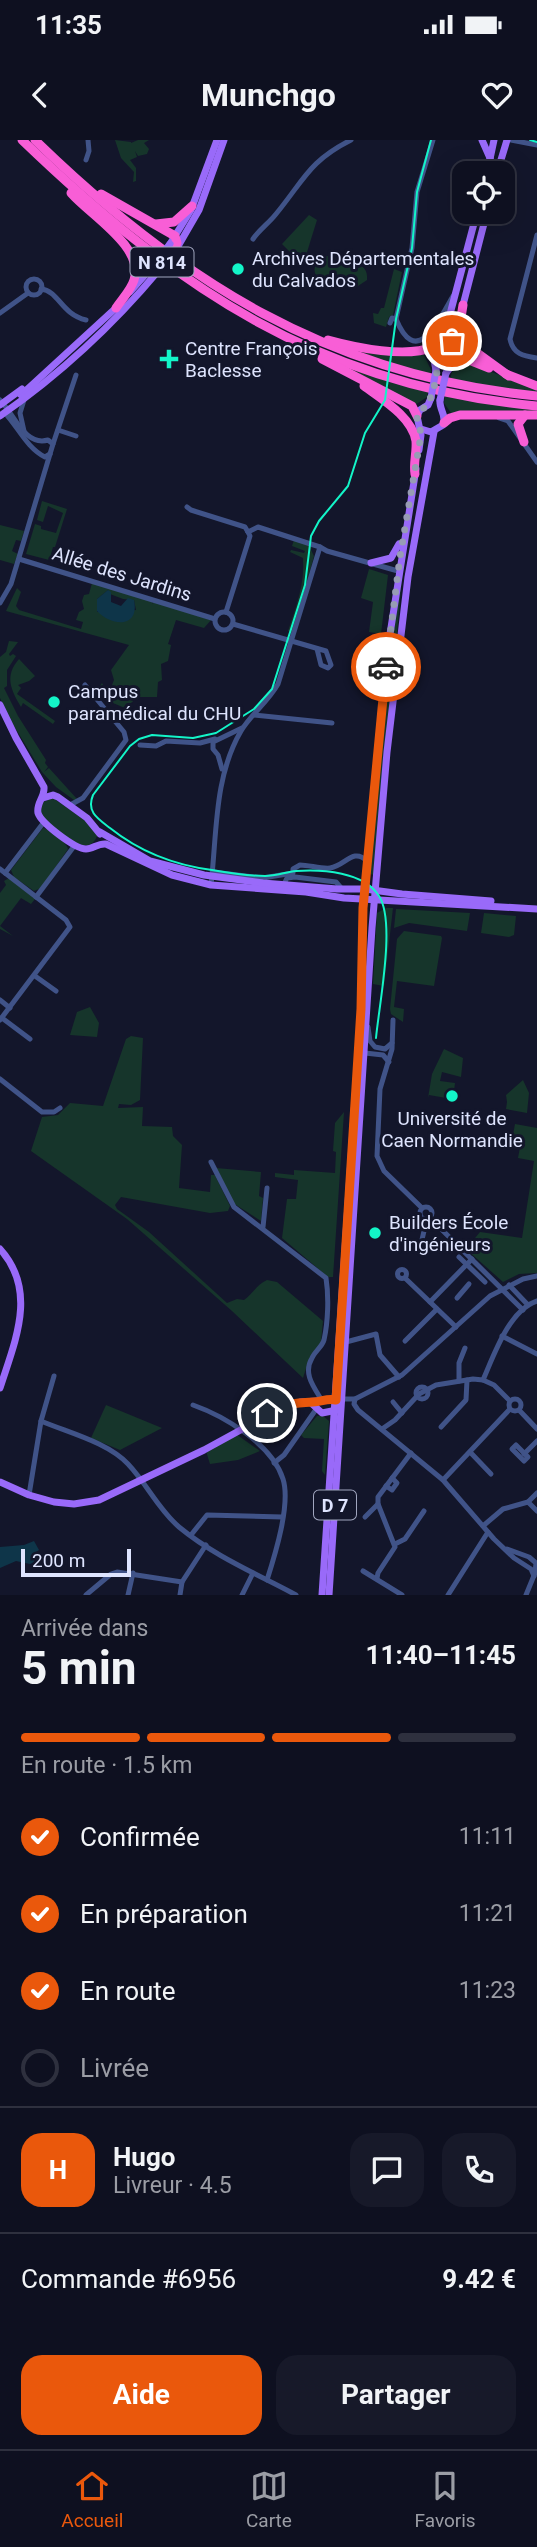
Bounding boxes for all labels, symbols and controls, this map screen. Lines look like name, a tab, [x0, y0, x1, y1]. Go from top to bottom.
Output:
text: 11:35	[35, 10, 102, 40]
icon: back	[21, 76, 59, 114]
text: Munchgo	[201, 76, 336, 114]
icon: heart	[478, 76, 516, 114]
map controls	[452, 161, 515, 224]
button: locate	[452, 161, 515, 224]
road number: N 814	[130, 247, 194, 276]
place label: Archives Départementales du Calvados	[252, 247, 474, 292]
marker: Archives Départementales du Calvados	[230, 261, 246, 277]
pin	[422, 311, 482, 371]
icon: bag	[433, 322, 471, 360]
place label: Centre François Baclesse	[185, 337, 318, 382]
marker: Centre François Baclesse	[159, 349, 179, 369]
street label: Allée des Jardins	[50, 542, 194, 606]
courier	[351, 632, 421, 702]
icon: car	[367, 648, 405, 686]
place label: Campus paramédical du CHU	[68, 680, 241, 725]
marker: Campus paramédical du CHU	[46, 694, 62, 710]
marker: Université de Caen Normandie	[444, 1088, 460, 1104]
place label: Université de Caen Normandie	[381, 1107, 523, 1152]
place label: Builders École d'ingénieurs	[389, 1211, 508, 1256]
marker: Builders École d'ingénieurs	[367, 1225, 383, 1241]
pin	[237, 1383, 297, 1443]
icon: home	[248, 1394, 286, 1432]
road number: D 7	[314, 1490, 356, 1520]
scale bar	[21, 1546, 131, 1578]
text: 200 m	[32, 1549, 85, 1572]
text: Arrivée dans	[21, 1615, 148, 1642]
text: 11:40–11:45	[366, 1640, 516, 1670]
text: 5 min	[21, 1641, 137, 1695]
text: En route · 1.5 km	[21, 1752, 192, 1779]
icon: check	[21, 1818, 59, 1856]
text: Confirmée	[80, 1822, 200, 1852]
text: 11:11	[459, 1823, 516, 1850]
icon: check	[21, 1895, 59, 1933]
text: En préparation	[80, 1899, 248, 1929]
text: 11:21	[459, 1900, 516, 1927]
icon: check	[21, 1972, 59, 2010]
text: En route	[80, 1976, 176, 2006]
text: 11:23	[459, 1977, 516, 2004]
text: Livrée	[80, 2053, 149, 2083]
button: chat	[350, 2133, 424, 2207]
button: phone	[442, 2133, 516, 2207]
text: Hugo	[113, 2142, 175, 2172]
text: H	[49, 2155, 67, 2185]
text: Livreur · 4.5	[113, 2172, 232, 2199]
text: Commande #6956	[21, 2264, 236, 2294]
text: 9.42 €	[442, 2264, 516, 2294]
button: Aide	[21, 2355, 262, 2435]
button: Partager	[276, 2355, 516, 2435]
tab: Accueil	[61, 2467, 123, 2532]
tab: Carte	[246, 2467, 292, 2532]
tab: Favoris	[415, 2467, 476, 2532]

